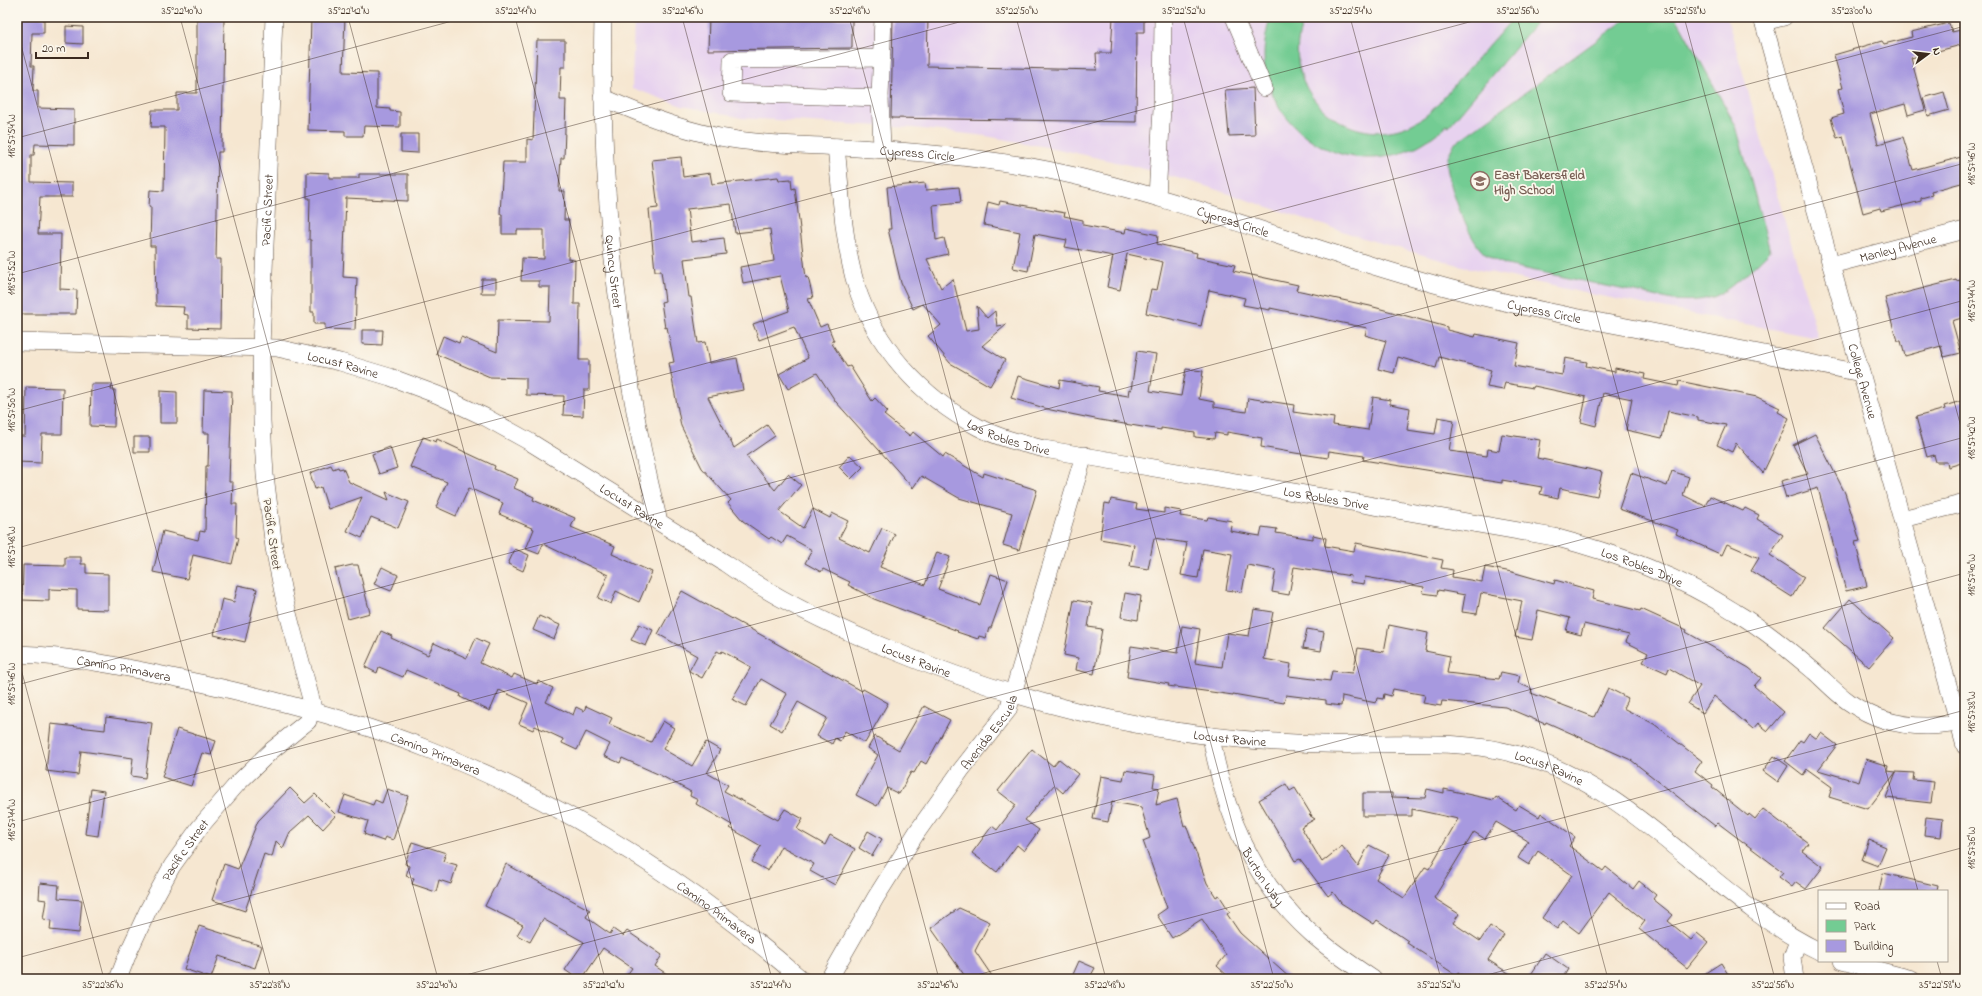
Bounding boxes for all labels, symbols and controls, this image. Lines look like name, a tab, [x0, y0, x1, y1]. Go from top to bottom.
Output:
text: 35°22'40"N	[161, 4, 203, 19]
text: 35°22'42"N	[328, 4, 370, 19]
text: 35°22'44"N	[496, 4, 537, 19]
text: 35°22'46"N	[662, 4, 704, 19]
text: 35°22'48"N	[830, 4, 870, 19]
text: 35°22'50"N	[996, 4, 1039, 19]
text: 35°22'52"N	[1162, 4, 1206, 19]
text: 35°22'54"N	[1330, 4, 1372, 19]
text: 35°22'56"N	[1497, 4, 1540, 19]
text: 35°22'58"N	[1664, 4, 1706, 19]
text: 35°23'00"N	[1832, 4, 1872, 19]
scale bar	[36, 34, 88, 60]
north arrow	[1908, 34, 1948, 74]
text: 20 m	[42, 40, 65, 58]
text: N	[1928, 46, 1945, 57]
text: 118°57'54"W	[5, 114, 20, 158]
street label: Cypress Circle	[879, 141, 956, 167]
text: 118°57'46"W	[1965, 143, 1980, 185]
place label: East Bakersfield High School	[1494, 166, 1585, 202]
school or university icon: East Bakersfield High School	[1469, 170, 1491, 192]
street label: Pacific Street	[257, 173, 279, 246]
street label: Cypress Circle	[1194, 202, 1272, 243]
street label: Manley Avenue	[1858, 230, 1939, 268]
street label: Quincy Street	[599, 234, 627, 310]
text: 118°57'52"W	[5, 251, 20, 295]
text: 118°57'44"W	[1965, 280, 1980, 322]
street label: Cypress Circle	[1505, 295, 1583, 329]
street label: College Avenue	[1842, 342, 1882, 422]
street label: Locust Ravine	[305, 347, 381, 384]
text: 118°57'50"W	[5, 388, 20, 432]
street label: Los Robles Drive	[963, 415, 1051, 461]
text: 118°57'42"W	[1965, 416, 1980, 459]
street label: Locust Ravine	[596, 480, 668, 534]
street label: Los Robles Drive	[1282, 483, 1371, 516]
street label: Pacific Street	[257, 497, 286, 572]
text: 118°57'48"W	[5, 526, 20, 568]
street label: Los Robles Drive	[1598, 543, 1686, 593]
text: 118°57'40"W	[1965, 554, 1980, 596]
street label: Locust Ravine	[878, 639, 953, 683]
street label: Camino Primavera	[75, 651, 173, 687]
text: 118°57'46"W	[5, 663, 20, 705]
text: 118°57'38"W	[1965, 691, 1980, 733]
street label: Avenida Escuela	[957, 693, 1023, 774]
street label: Locust Ravine	[1192, 726, 1267, 752]
street label: Camino Primavera	[388, 728, 483, 781]
street label: Locust Ravine	[1512, 746, 1587, 791]
text: 118°57'44"W	[5, 799, 20, 841]
street label: Pacific Street	[158, 815, 214, 885]
text: 118°57'36"W	[1965, 827, 1980, 869]
street label: Burton Way	[1236, 844, 1288, 911]
street label: Camino Primavera	[672, 877, 760, 949]
legend	[1818, 890, 1948, 962]
text: Road	[1854, 898, 1880, 916]
text: Park	[1854, 918, 1876, 936]
text: Building	[1853, 938, 1893, 957]
text: 35°22'36"N	[82, 978, 124, 993]
text: 35°22'38"N	[250, 978, 290, 993]
text: 35°22'40"N	[416, 978, 458, 993]
text: 35°22'42"N	[583, 978, 625, 993]
text: 35°22'44"N	[751, 978, 792, 993]
text: 35°22'46"N	[917, 978, 959, 993]
text: 35°22'48"N	[1085, 978, 1125, 993]
text: 35°22'50"N	[1251, 978, 1294, 993]
text: 35°22'52"N	[1417, 978, 1461, 993]
text: 35°22'54"N	[1585, 978, 1627, 993]
text: 35°22'56"N	[1752, 978, 1795, 993]
text: 35°22'58"N	[1919, 978, 1961, 993]

